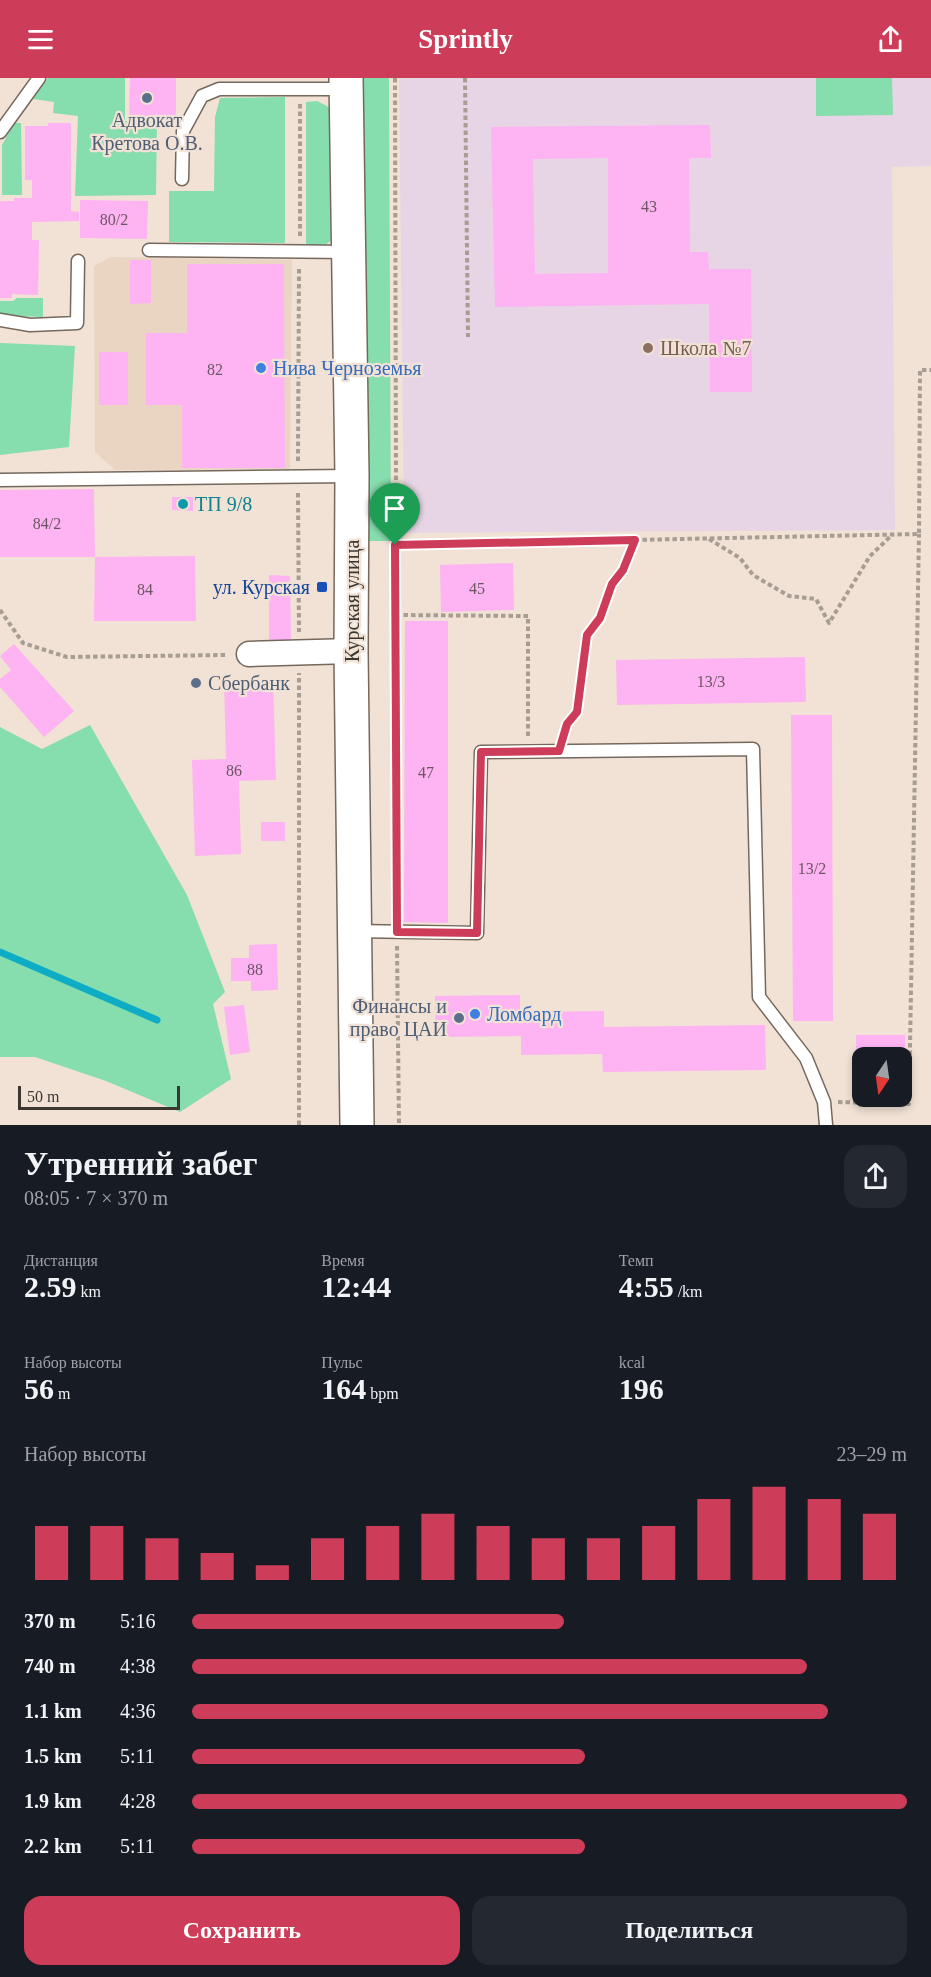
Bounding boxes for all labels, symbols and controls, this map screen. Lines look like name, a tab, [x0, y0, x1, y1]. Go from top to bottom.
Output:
icon: menu	[24, 23, 57, 56]
icon: share	[874, 23, 907, 56]
text: Sprintly	[418, 24, 513, 54]
marker: Адвокат Кретова О.В.	[140, 91, 154, 105]
place label: Адвокат Кретова О.В.	[91, 109, 203, 155]
house number: 43	[641, 198, 657, 215]
house number: 80/2	[100, 211, 128, 228]
place label: Школа №7	[660, 337, 752, 359]
marker: Школа №7	[641, 341, 655, 355]
place label: Нива Черноземья	[273, 357, 422, 380]
house number: 82	[207, 361, 223, 378]
marker: Нива Черноземья	[254, 361, 268, 375]
pin	[369, 483, 420, 545]
icon: arrive	[378, 492, 411, 525]
place label: ТП 9/8	[195, 493, 252, 515]
marker: ТП 9/8	[176, 497, 190, 511]
house number: 84/2	[33, 515, 61, 532]
street label: Курская улица	[341, 540, 364, 662]
place label: ул. Курская	[213, 576, 310, 599]
marker: ул. Курская	[315, 580, 329, 594]
house number: 45	[469, 580, 485, 597]
house number: 84	[137, 581, 153, 598]
place label: Сбербанк	[208, 672, 290, 695]
house number: 13/3	[697, 673, 725, 690]
marker: Сбербанк	[189, 676, 203, 690]
house number: 86	[226, 762, 242, 779]
house number: 47	[418, 764, 434, 781]
house number: 13/2	[798, 860, 826, 877]
house number: 88	[247, 961, 263, 978]
place label: Финансы и право ЦАИ	[350, 995, 447, 1041]
place label: Ломбард	[487, 1003, 561, 1026]
marker: Ломбард	[468, 1007, 482, 1021]
marker: Финансы и право ЦАИ	[452, 1011, 466, 1025]
north arrow	[852, 1047, 912, 1107]
map controls	[852, 1047, 912, 1107]
scale bar	[18, 1083, 180, 1110]
text: 50 m	[27, 1088, 59, 1105]
button: share	[844, 1145, 907, 1208]
text: Утренний забег	[24, 1146, 258, 1182]
text: 08:05 · 7 × 370 m	[24, 1187, 168, 1209]
text: Дистанция	[24, 1252, 98, 1269]
text: Время	[321, 1252, 365, 1269]
text: Темп	[619, 1252, 654, 1269]
text: 2.59	[24, 1270, 77, 1303]
text: 12:44	[321, 1270, 391, 1303]
text: 4:55	[619, 1270, 674, 1303]
text: km	[77, 1283, 101, 1300]
text: /km	[674, 1283, 703, 1300]
text: Набор высоты	[24, 1354, 122, 1371]
text: Пульс	[321, 1354, 363, 1371]
text: kcal	[619, 1354, 645, 1371]
text: 56	[24, 1372, 54, 1405]
text: 164	[321, 1372, 366, 1405]
text: 196	[619, 1372, 664, 1405]
text: m	[54, 1385, 70, 1402]
text: bpm	[366, 1385, 399, 1402]
text: Набор высоты	[24, 1443, 146, 1465]
text: 23–29 m	[836, 1443, 907, 1465]
text: 370 m	[24, 1610, 76, 1632]
text: 5:16	[120, 1610, 156, 1632]
text: 740 m	[24, 1655, 76, 1677]
text: 4:38	[120, 1655, 156, 1677]
text: 1.1 km	[24, 1700, 82, 1722]
text: 4:36	[120, 1700, 156, 1722]
text: 1.5 km	[24, 1745, 82, 1767]
text: 5:11	[120, 1745, 155, 1767]
text: 1.9 km	[24, 1790, 82, 1812]
text: 4:28	[120, 1790, 156, 1812]
text: 2.2 km	[24, 1835, 82, 1857]
text: 5:11	[120, 1835, 155, 1857]
button: Сохранить	[24, 1896, 460, 1965]
button: Поделиться	[472, 1896, 907, 1965]

